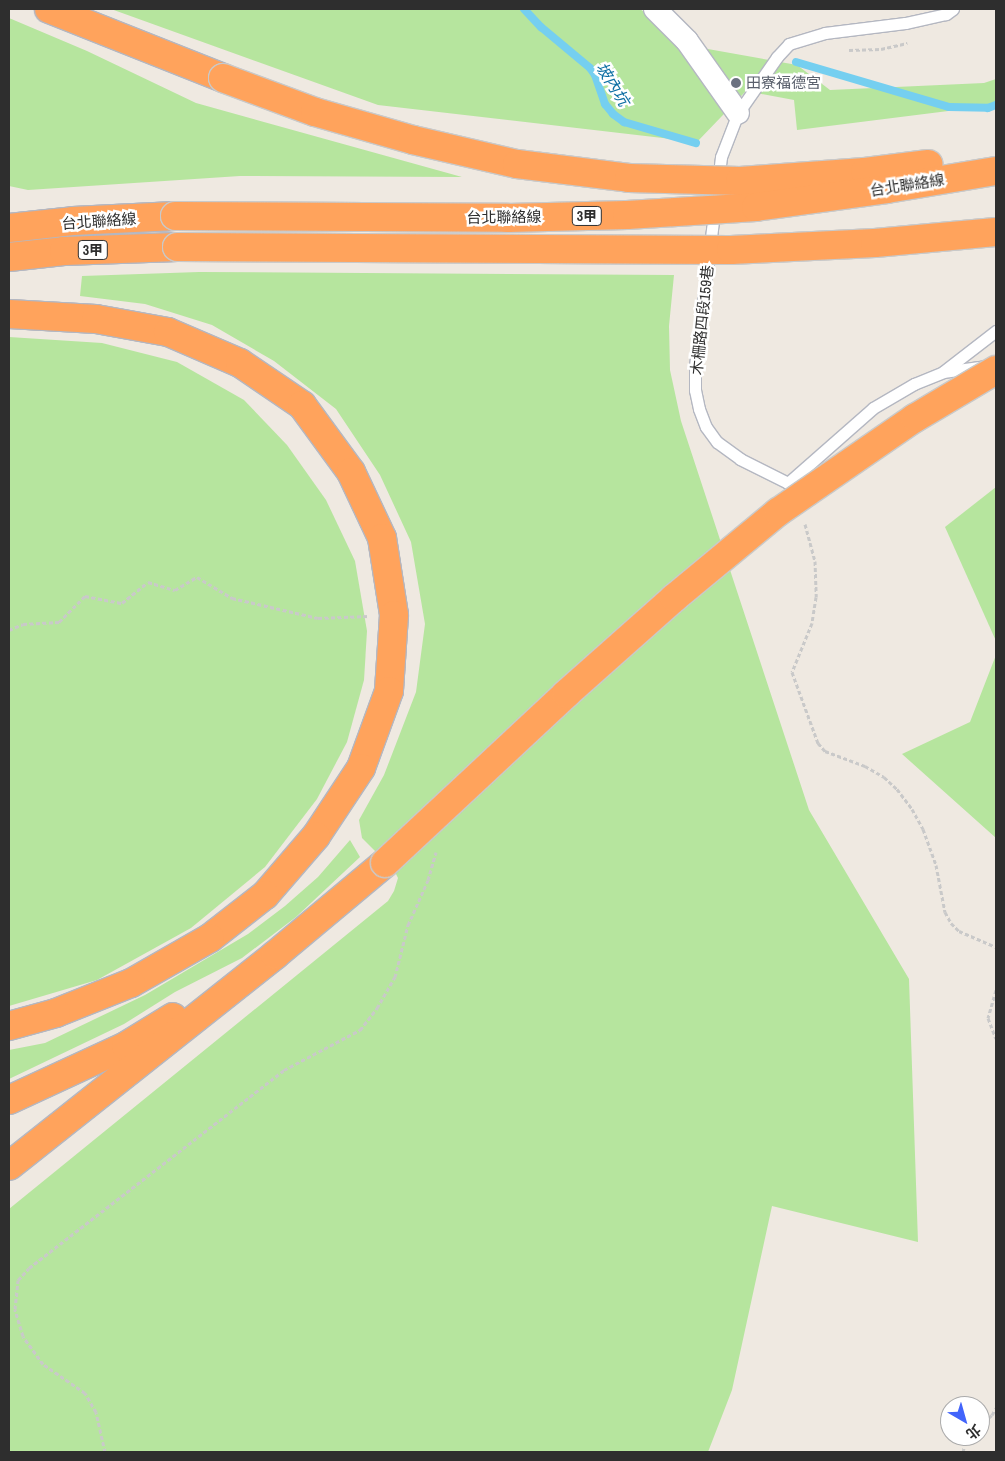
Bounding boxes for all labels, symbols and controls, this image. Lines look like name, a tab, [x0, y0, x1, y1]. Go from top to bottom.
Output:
water label: 坡內坑	[592, 59, 634, 109]
place label: 田寮福德宮	[746, 74, 821, 92]
marker: 田寮福德宮	[730, 77, 742, 89]
street label: 台北聯絡線	[869, 170, 945, 200]
road number: 3甲	[571, 205, 603, 228]
street label: 台北聯絡線	[466, 207, 542, 227]
street label: 台北聯絡線	[61, 209, 137, 233]
road number: 3甲	[77, 238, 109, 262]
street label: 木柵路四段159巷	[687, 264, 717, 376]
north arrow	[940, 1396, 990, 1446]
text: 北	[963, 1421, 985, 1443]

